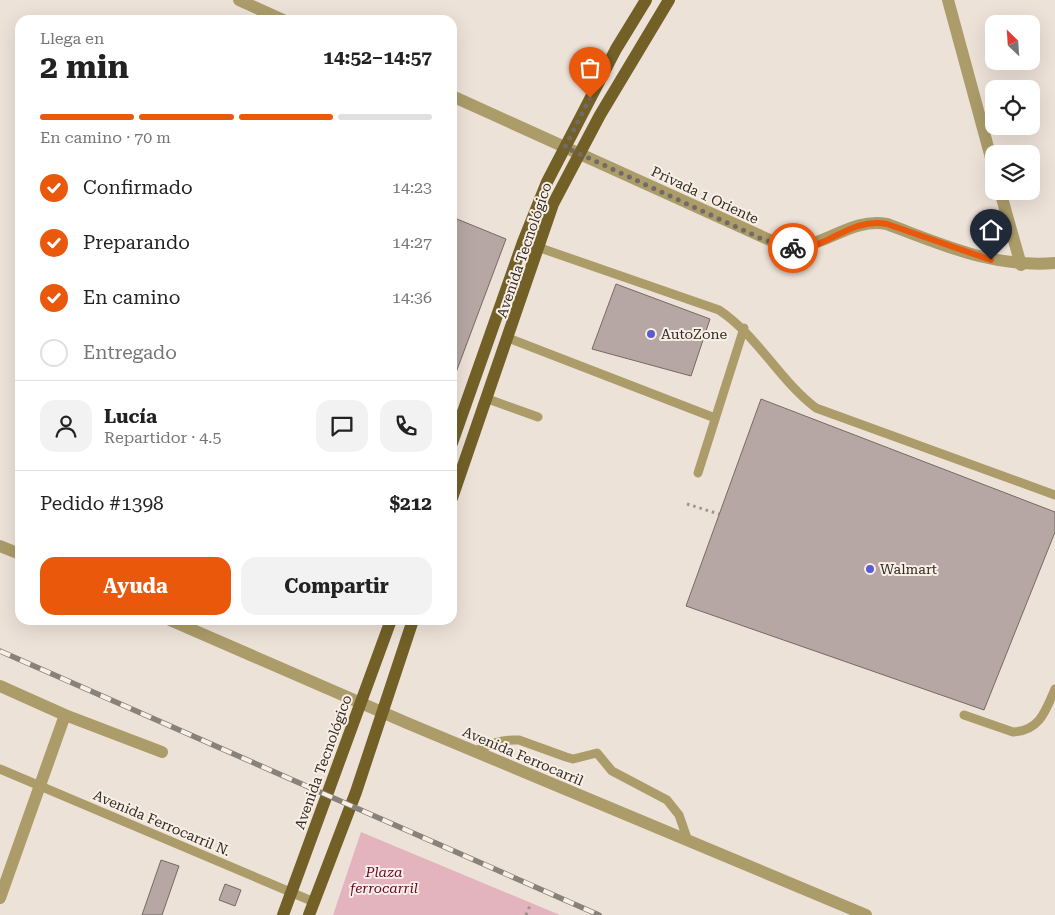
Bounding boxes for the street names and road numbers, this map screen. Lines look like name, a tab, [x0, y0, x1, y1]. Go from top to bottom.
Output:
street label: Privada 1 Oriente	[649, 163, 762, 227]
street label: Avenida Tecnológico	[493, 180, 555, 320]
street label: Avenida Tecnológico	[291, 693, 355, 831]
street label: Avenida Ferrocarril	[460, 723, 586, 789]
street label: Avenida Ferrocarril N.	[91, 787, 233, 859]

